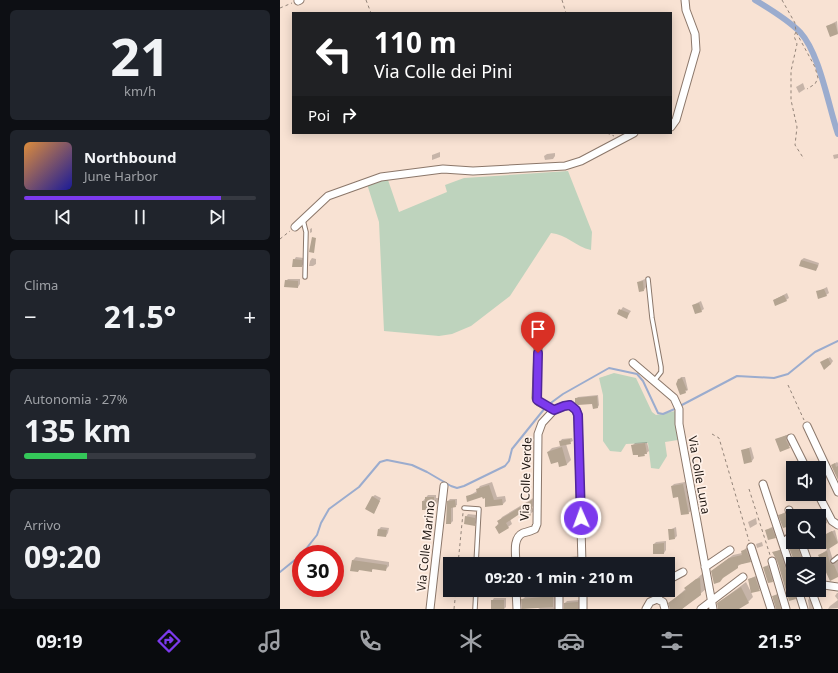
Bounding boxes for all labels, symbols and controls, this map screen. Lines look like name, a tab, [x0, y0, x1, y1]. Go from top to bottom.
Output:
text: 21	[110, 20, 170, 91]
text: 110 m	[374, 23, 457, 61]
icon: left	[308, 28, 360, 80]
text: Via Colle dei Pini	[374, 59, 512, 83]
text: km/h	[124, 82, 156, 100]
icon: right	[338, 104, 360, 126]
text: Poi	[308, 105, 330, 125]
text: Northbound	[84, 147, 176, 167]
text: June Harbor	[84, 167, 158, 185]
icon: previous	[52, 206, 74, 228]
icon: pause	[129, 206, 151, 228]
icon: next	[206, 206, 228, 228]
text: Clima	[24, 276, 58, 294]
text: 21.5°	[104, 296, 176, 337]
text: −	[24, 301, 37, 331]
text: +	[243, 301, 256, 331]
pin	[521, 312, 555, 353]
icon: arrive	[527, 318, 549, 340]
text: Autonomia · 27%	[24, 390, 128, 408]
text: 135 km	[24, 410, 131, 451]
street label: Via Colle Luna	[684, 435, 715, 515]
street label: Via Colle Verde	[516, 437, 535, 521]
map controls	[786, 461, 826, 597]
button: sound	[786, 461, 826, 501]
position arrow	[560, 497, 602, 539]
street label: Via Colle Marino	[412, 500, 439, 592]
button: search	[786, 509, 826, 549]
text: Arrivo	[24, 516, 61, 534]
text: 09:20	[24, 536, 101, 577]
speed limit sign: 30	[292, 545, 344, 597]
button: layers	[786, 557, 826, 597]
text: 09:20 · 1 min · 210 m	[485, 567, 633, 587]
icon: directions	[155, 627, 183, 655]
icon: music	[256, 627, 284, 655]
icon: phone	[356, 627, 384, 655]
icon: climate	[457, 627, 485, 655]
icon: car	[557, 627, 585, 655]
icon: filters	[658, 627, 686, 655]
text: 09:19	[36, 629, 83, 653]
text: 21.5°	[758, 629, 802, 653]

